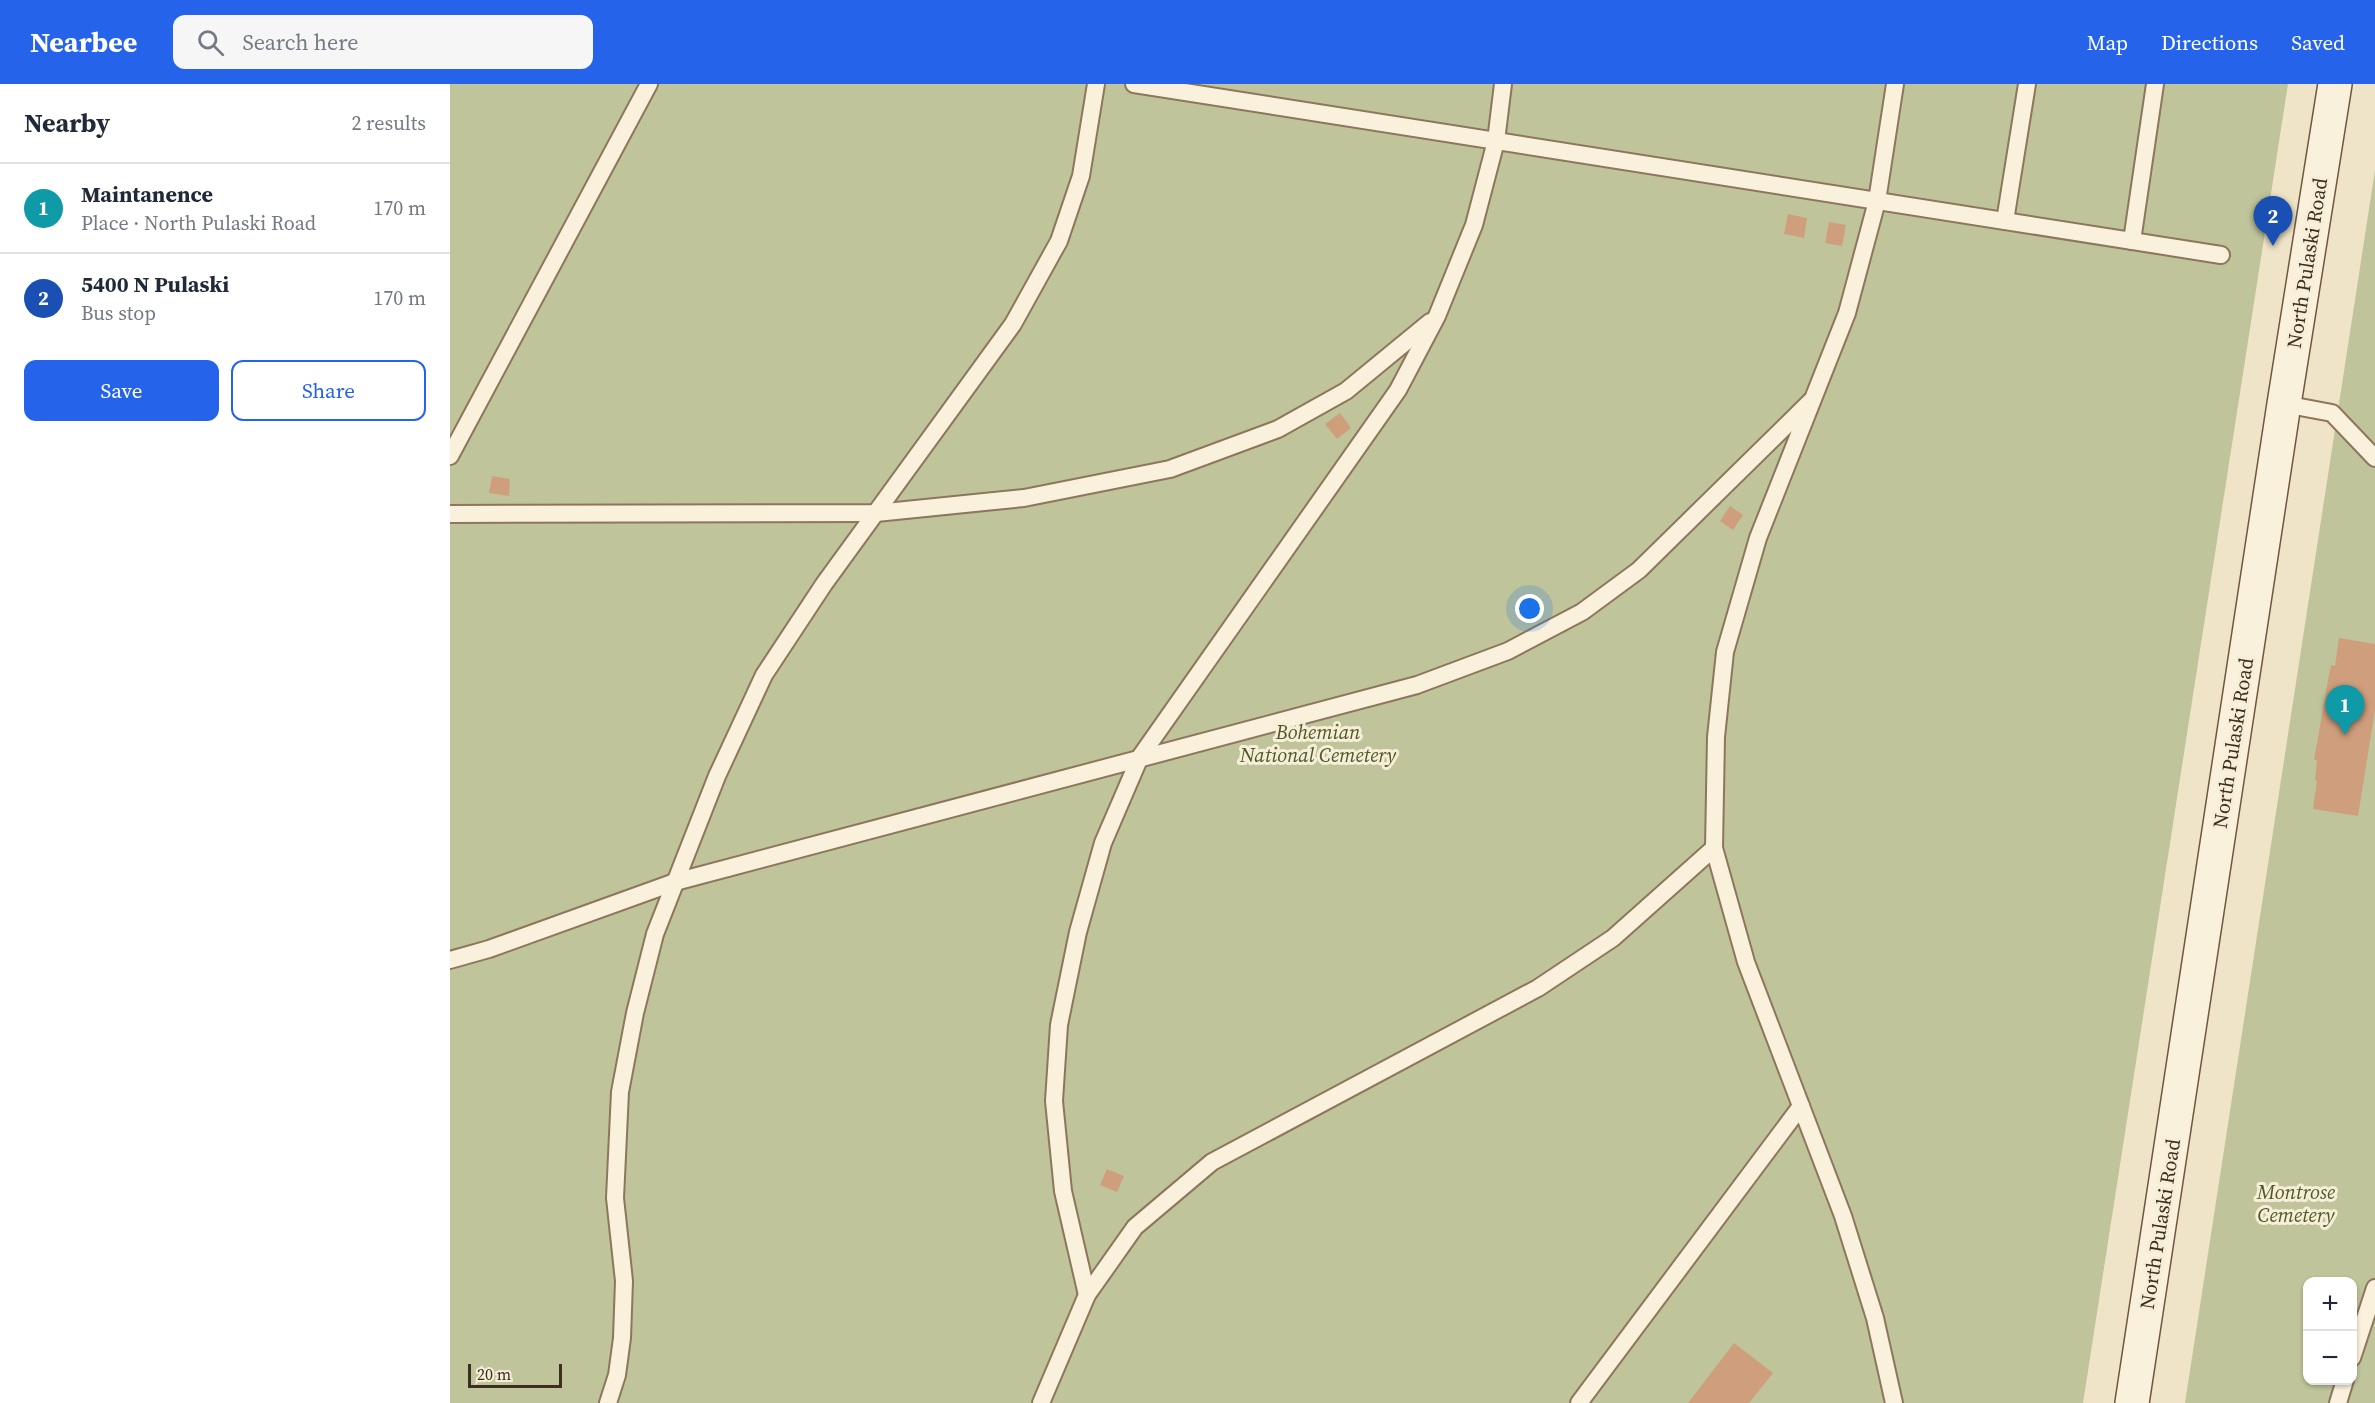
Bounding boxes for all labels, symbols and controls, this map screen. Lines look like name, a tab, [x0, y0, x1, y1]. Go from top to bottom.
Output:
search box	[173, 15, 593, 69]
text: Nearbee	[30, 23, 137, 61]
icon: search	[194, 26, 227, 59]
text: Search here	[242, 27, 358, 57]
text: Map	[2087, 28, 2128, 57]
text: Directions	[2161, 28, 2258, 57]
text: Saved	[2291, 28, 2345, 57]
text: Nearby	[24, 105, 110, 141]
text: 2 results	[351, 109, 426, 137]
street label: North Pulaski Road	[2280, 175, 2334, 350]
text: Maintanence	[81, 179, 213, 209]
text: 1	[38, 194, 49, 222]
text: 170 m	[373, 194, 426, 222]
pin: 2	[2254, 196, 2292, 246]
text: Place · North Pulaski Road	[81, 209, 316, 237]
text: 5400 N Pulaski	[81, 269, 229, 299]
text: 2	[38, 284, 49, 312]
text: 170 m	[373, 284, 426, 312]
text: Bus stop	[81, 299, 156, 327]
button: Save	[24, 360, 219, 421]
button: Share	[231, 360, 426, 421]
your location	[1515, 594, 1544, 623]
street label: North Pulaski Road	[2206, 655, 2260, 830]
pin: 1	[2326, 686, 2364, 735]
park label: Bohemian National Cemetery	[1239, 718, 1396, 769]
street label: North Pulaski Road	[2133, 1136, 2187, 1311]
park label: Montrose Cemetery	[2256, 1178, 2335, 1229]
map controls	[2303, 1277, 2357, 1385]
button: +	[2303, 1277, 2357, 1331]
button: −	[2303, 1331, 2357, 1385]
scale bar	[468, 1361, 562, 1388]
text: 20 m	[477, 1363, 511, 1385]

